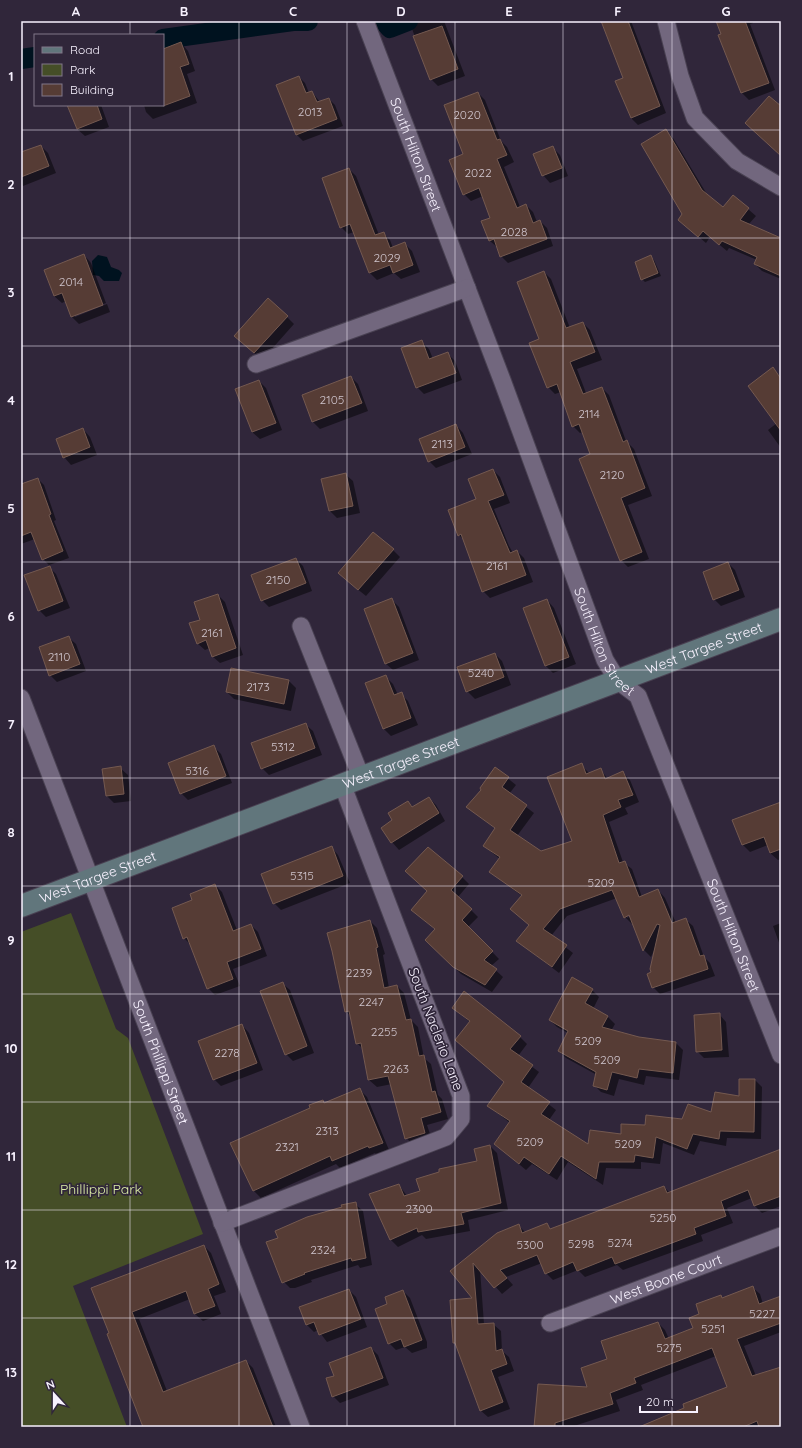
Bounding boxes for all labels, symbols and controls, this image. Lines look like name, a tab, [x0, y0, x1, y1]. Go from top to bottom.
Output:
text: A	[72, 3, 81, 19]
text: B	[180, 3, 188, 19]
text: C	[289, 3, 297, 19]
text: D	[396, 3, 406, 19]
text: E	[505, 3, 513, 19]
text: F	[614, 3, 622, 19]
text: G	[721, 3, 731, 19]
legend	[34, 34, 164, 106]
text: Road	[70, 42, 100, 57]
text: Park	[70, 62, 95, 77]
text: 1	[8, 68, 14, 84]
text: Building	[70, 82, 114, 97]
street label: South Hilton Street	[386, 95, 446, 214]
house number: 2013	[298, 104, 322, 119]
house number: 2020	[453, 107, 481, 122]
house number: 2022	[464, 165, 492, 180]
text: 2	[7, 176, 15, 192]
house number: 2028	[501, 224, 527, 239]
house number: 2029	[373, 250, 401, 265]
house number: 2014	[59, 274, 83, 289]
text: 3	[8, 284, 15, 300]
text: 4	[7, 392, 15, 408]
house number: 2105	[320, 392, 344, 407]
house number: 2114	[578, 406, 600, 421]
house number: 2113	[431, 436, 453, 451]
house number: 2120	[600, 467, 624, 482]
text: 5	[7, 500, 15, 516]
house number: 2161	[486, 558, 508, 573]
house number: 2150	[266, 572, 290, 587]
street label: South Hilton Street	[570, 585, 639, 700]
text: 6	[7, 608, 15, 624]
street label: West Targee Street	[643, 618, 765, 678]
house number: 2161	[201, 625, 223, 640]
house number: 2110	[48, 649, 70, 664]
house number: 5240	[468, 665, 494, 680]
house number: 2173	[246, 679, 270, 694]
text: 7	[7, 716, 15, 732]
street label: West Targee Street	[340, 732, 462, 793]
house number: 5312	[271, 739, 295, 754]
house number: 5316	[185, 763, 209, 778]
text: 8	[7, 824, 15, 840]
street label: West Targee Street	[37, 847, 159, 907]
house number: 5315	[290, 868, 314, 883]
house number: 5209	[587, 875, 615, 890]
street label: South Hilton Street	[703, 876, 764, 995]
text: 9	[7, 932, 15, 948]
house number: 2239	[346, 965, 372, 980]
street label: South Naclerio Lane	[404, 965, 468, 1093]
house number: 2247	[358, 994, 384, 1009]
street label: South Phillippi Street	[129, 997, 193, 1127]
house number: 2255	[371, 1024, 397, 1039]
house number: 5209	[574, 1033, 602, 1048]
text: 10	[4, 1040, 18, 1056]
house number: 2278	[214, 1045, 240, 1060]
house number: 5209	[593, 1052, 621, 1067]
house number: 2263	[383, 1061, 409, 1076]
house number: 2313	[315, 1123, 339, 1138]
house number: 5209	[516, 1134, 544, 1149]
house number: 5209	[614, 1136, 642, 1151]
house number: 2321	[275, 1139, 299, 1154]
text: 11	[6, 1148, 16, 1164]
park label: Phillippi Park	[60, 1180, 142, 1198]
house number: 2300	[405, 1201, 433, 1216]
house number: 5250	[650, 1210, 676, 1225]
house number: 5274	[608, 1235, 632, 1250]
house number: 5298	[568, 1236, 594, 1251]
house number: 5300	[516, 1237, 544, 1252]
house number: 2324	[310, 1242, 336, 1257]
street label: West Boone Court	[608, 1250, 725, 1309]
text: 12	[5, 1256, 17, 1272]
house number: 5227	[749, 1306, 775, 1321]
house number: 5251	[701, 1321, 725, 1336]
house number: 5275	[656, 1340, 682, 1355]
text: 13	[5, 1364, 17, 1380]
north arrow	[34, 1374, 74, 1414]
text: N	[44, 1377, 57, 1393]
scale bar	[640, 1388, 697, 1414]
text: 20 m	[646, 1394, 674, 1409]

